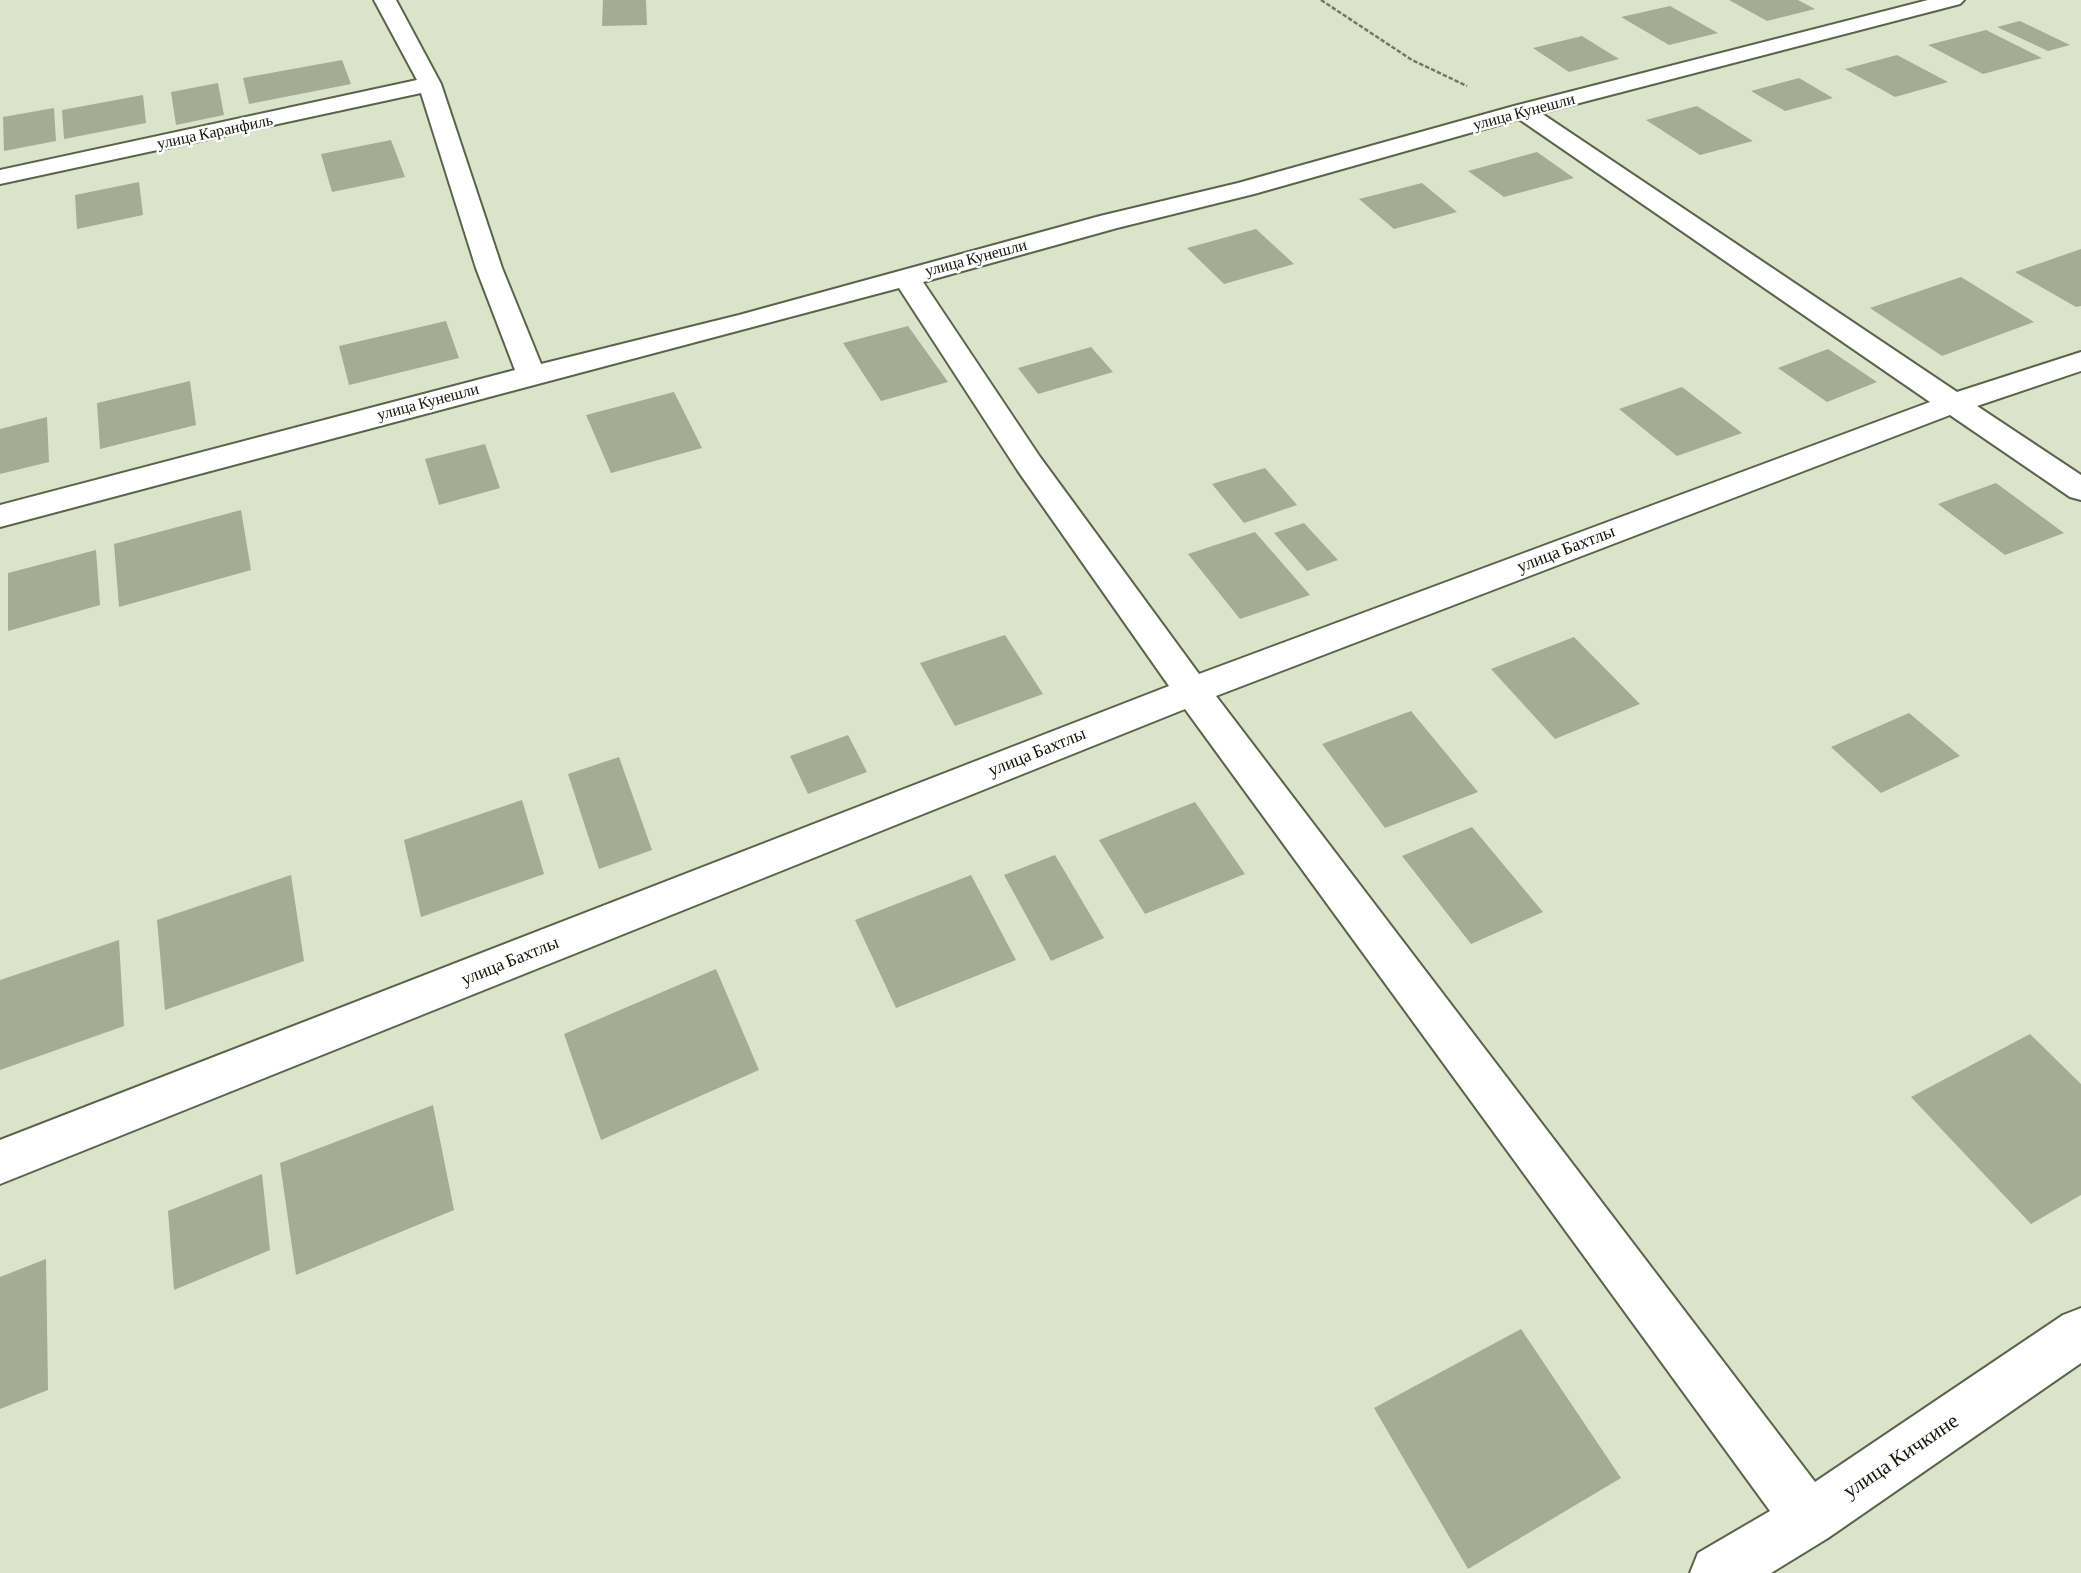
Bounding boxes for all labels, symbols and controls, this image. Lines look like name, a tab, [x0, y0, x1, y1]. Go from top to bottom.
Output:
street label: улица Кунешли	[1471, 89, 1577, 135]
street label: улица Каранфиль	[155, 110, 275, 154]
street label: улица Кунешли	[923, 235, 1029, 281]
street label: улица Кунешли	[375, 379, 481, 425]
street label: улица Бахтлы	[1514, 520, 1618, 578]
street label: улица Бахтлы	[985, 723, 1089, 781]
street label: улица Бахтлы	[458, 932, 562, 990]
street label: улица Кичкине	[1839, 1408, 1963, 1504]

